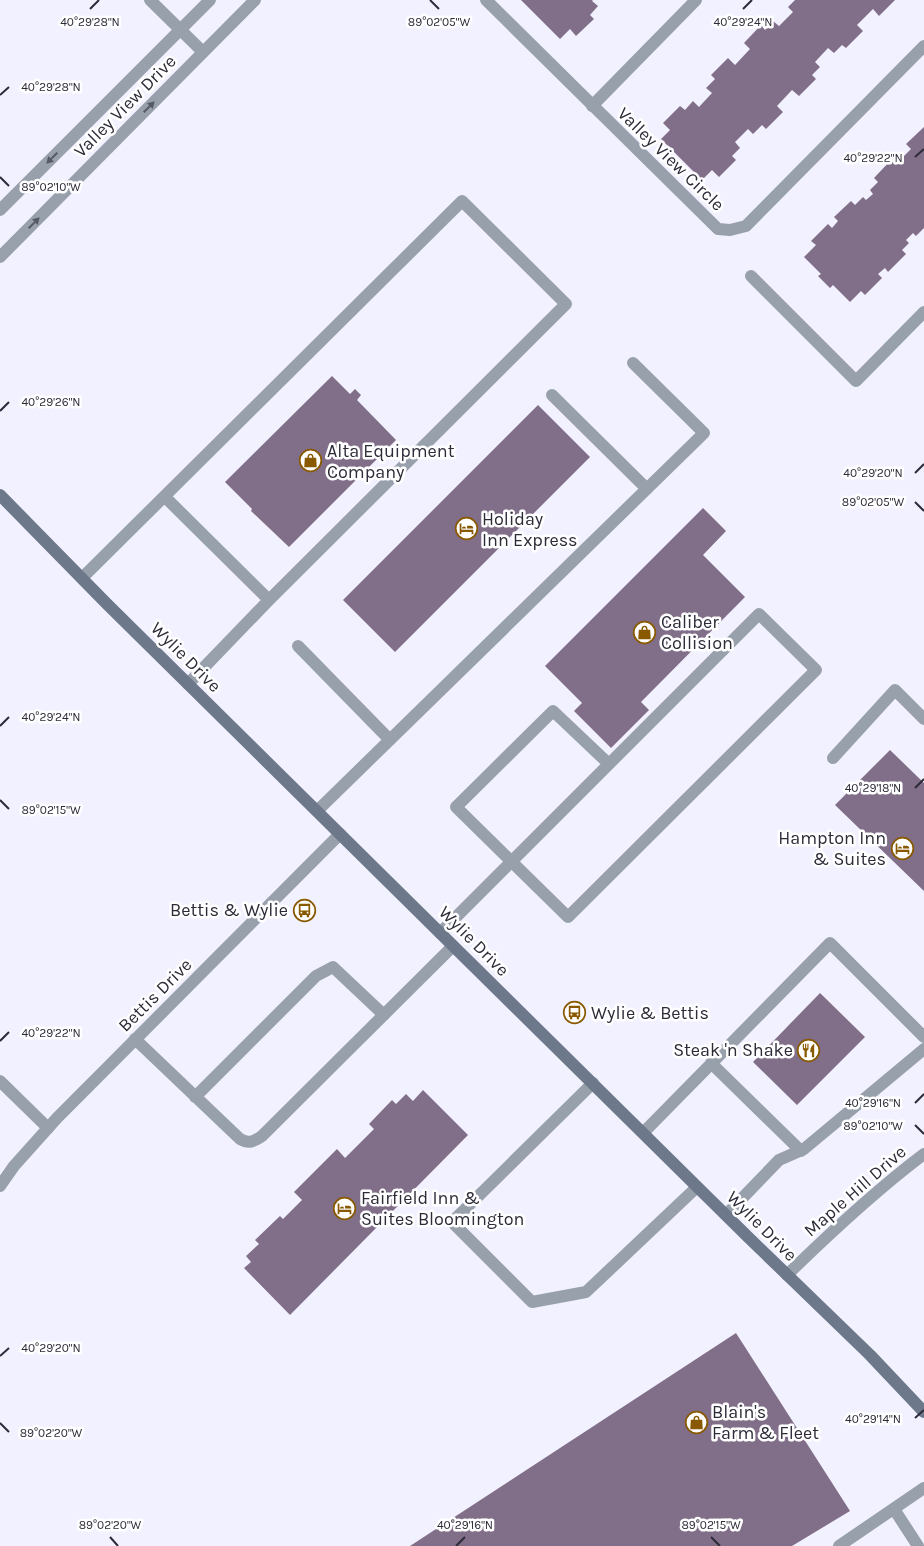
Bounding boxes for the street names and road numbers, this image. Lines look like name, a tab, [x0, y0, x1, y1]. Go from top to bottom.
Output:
street label: Valley View Drive	[69, 50, 181, 162]
street label: Valley View Circle	[613, 102, 729, 216]
street label: Wylie Drive	[146, 617, 226, 697]
street label: Wylie Drive	[434, 901, 514, 981]
street label: Bettis Drive	[114, 954, 196, 1036]
street label: Maple Hill Drive	[799, 1141, 911, 1241]
street label: Wylie Drive	[722, 1186, 802, 1266]

